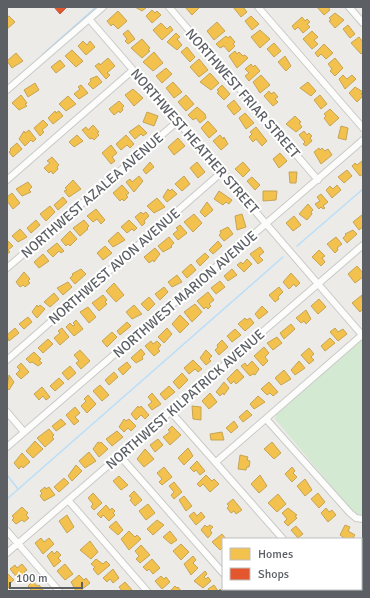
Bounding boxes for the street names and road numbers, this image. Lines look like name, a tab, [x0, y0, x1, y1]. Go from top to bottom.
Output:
street label: NORTHWEST FRIAR STREET	[182, 25, 303, 162]
street label: NORTHWEST HEATHER STREET	[127, 65, 262, 217]
street label: NORTHWEST AZALEA AVENUE	[18, 129, 167, 262]
street label: NORTHWEST AVON AVENUE	[45, 205, 184, 328]
street label: NORTHWEST MARION AVENUE	[110, 227, 261, 362]
street label: NORTHWEST KILPATRICK AVENUE	[102, 326, 268, 473]

